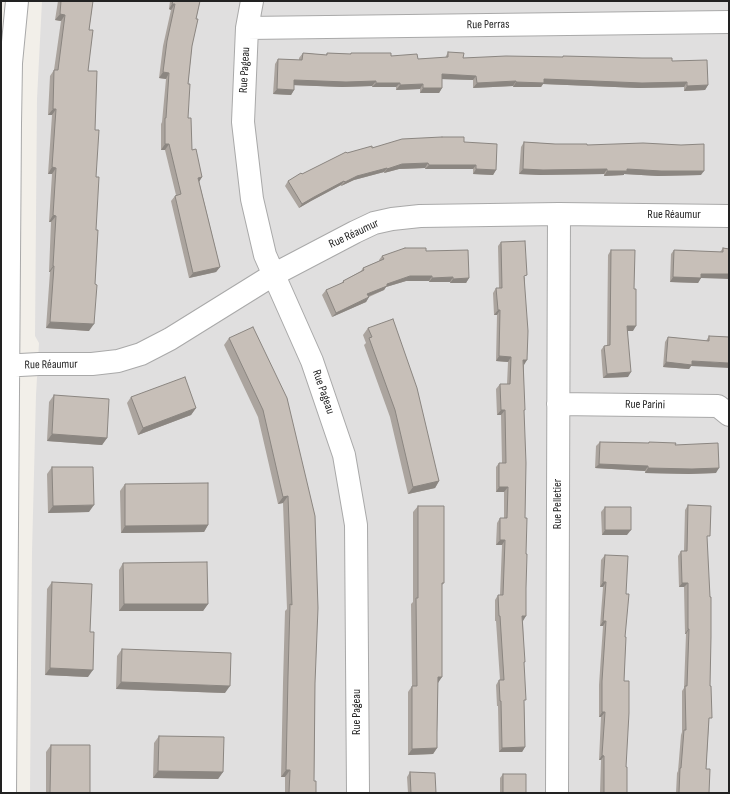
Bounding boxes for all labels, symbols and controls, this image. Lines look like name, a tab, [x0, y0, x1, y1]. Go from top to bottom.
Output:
street label: Rue Perras	[466, 17, 510, 33]
street label: Rue Pageau	[237, 47, 253, 93]
street label: Rue Réaumur	[647, 208, 701, 222]
street label: Rue Réaumur	[327, 216, 381, 252]
street label: Rue Réaumur	[24, 357, 78, 373]
street label: Rue Pageau	[309, 368, 337, 416]
street label: Rue Parini	[625, 397, 665, 413]
street label: Rue Pelletier	[551, 479, 565, 529]
street label: Rue Pageau	[350, 689, 364, 735]

